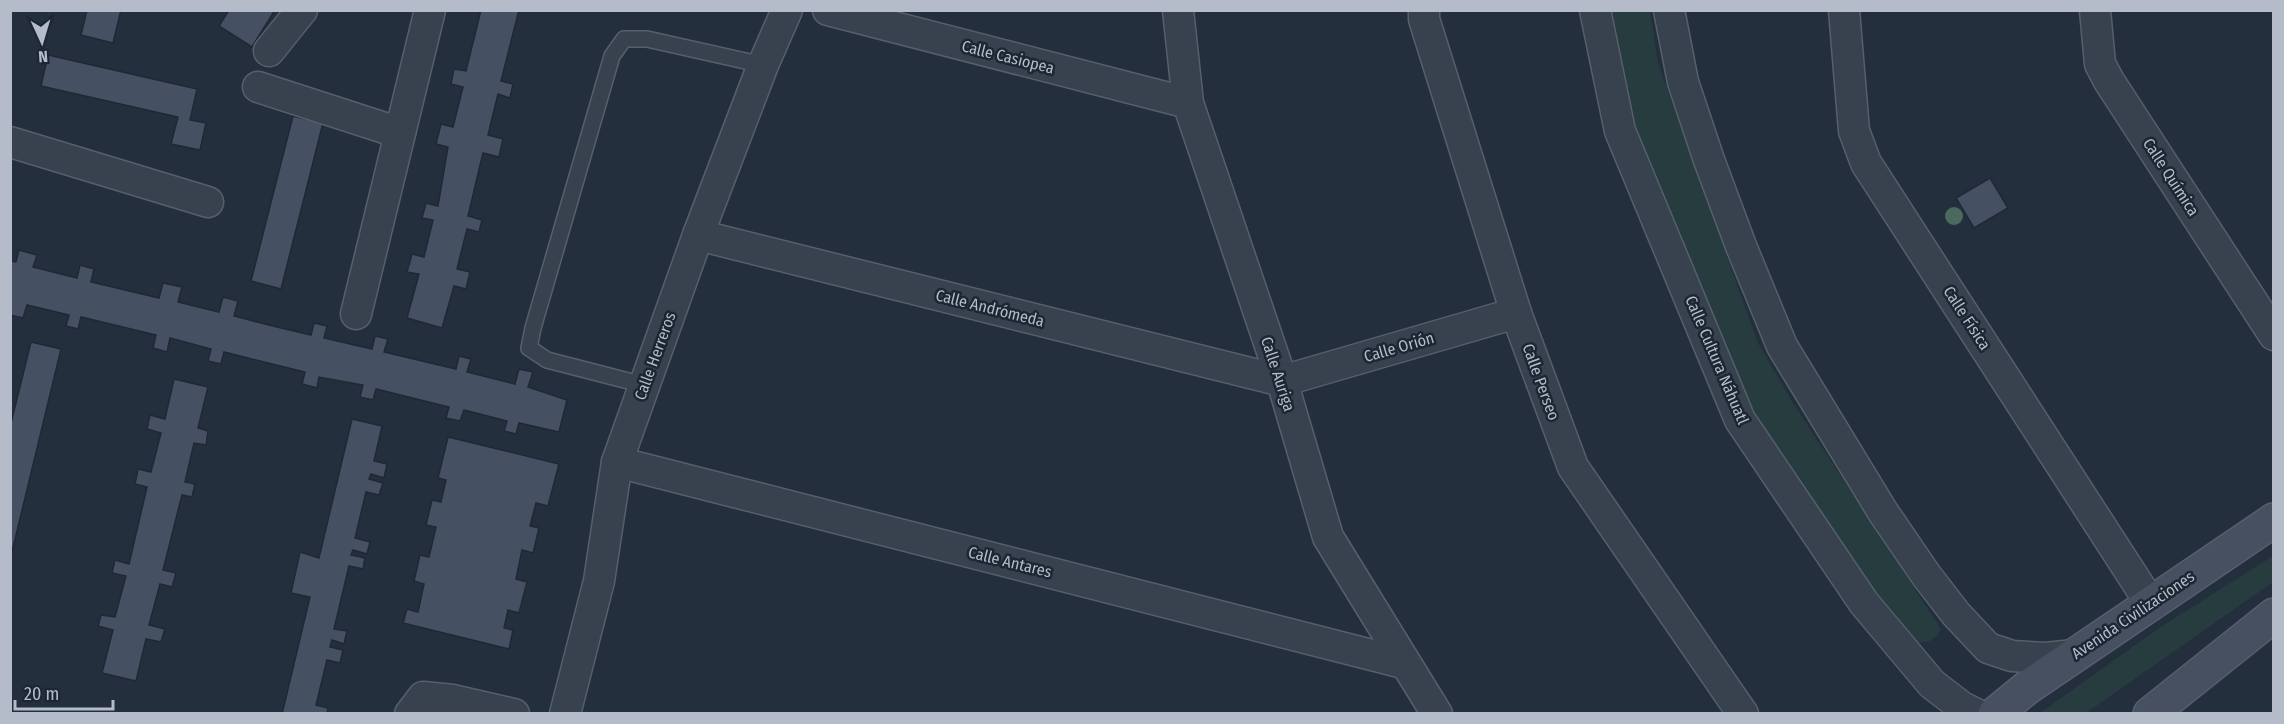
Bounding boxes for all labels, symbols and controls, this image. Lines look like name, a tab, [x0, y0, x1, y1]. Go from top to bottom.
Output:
north arrow	[12, 12, 72, 72]
street label: Calle Casiopea	[960, 36, 1056, 78]
text: N	[38, 47, 48, 66]
street label: Calle Química	[2139, 135, 2203, 220]
street label: Calle Física	[1939, 283, 1995, 354]
street label: Calle Andrómeda	[934, 285, 1046, 331]
street label: Calle Cultura Náhuatl	[1681, 293, 1753, 427]
street label: Calle Herreros	[630, 309, 680, 403]
street label: Calle Orión	[1362, 328, 1436, 366]
street label: Calle Auriga	[1257, 334, 1299, 414]
street label: Calle Perseo	[1518, 341, 1564, 423]
street label: Calle Antares	[966, 542, 1054, 582]
street label: Avenida Civilizaciones	[2068, 567, 2198, 663]
scale bar	[15, 673, 112, 711]
text: 20 m	[24, 683, 59, 705]

